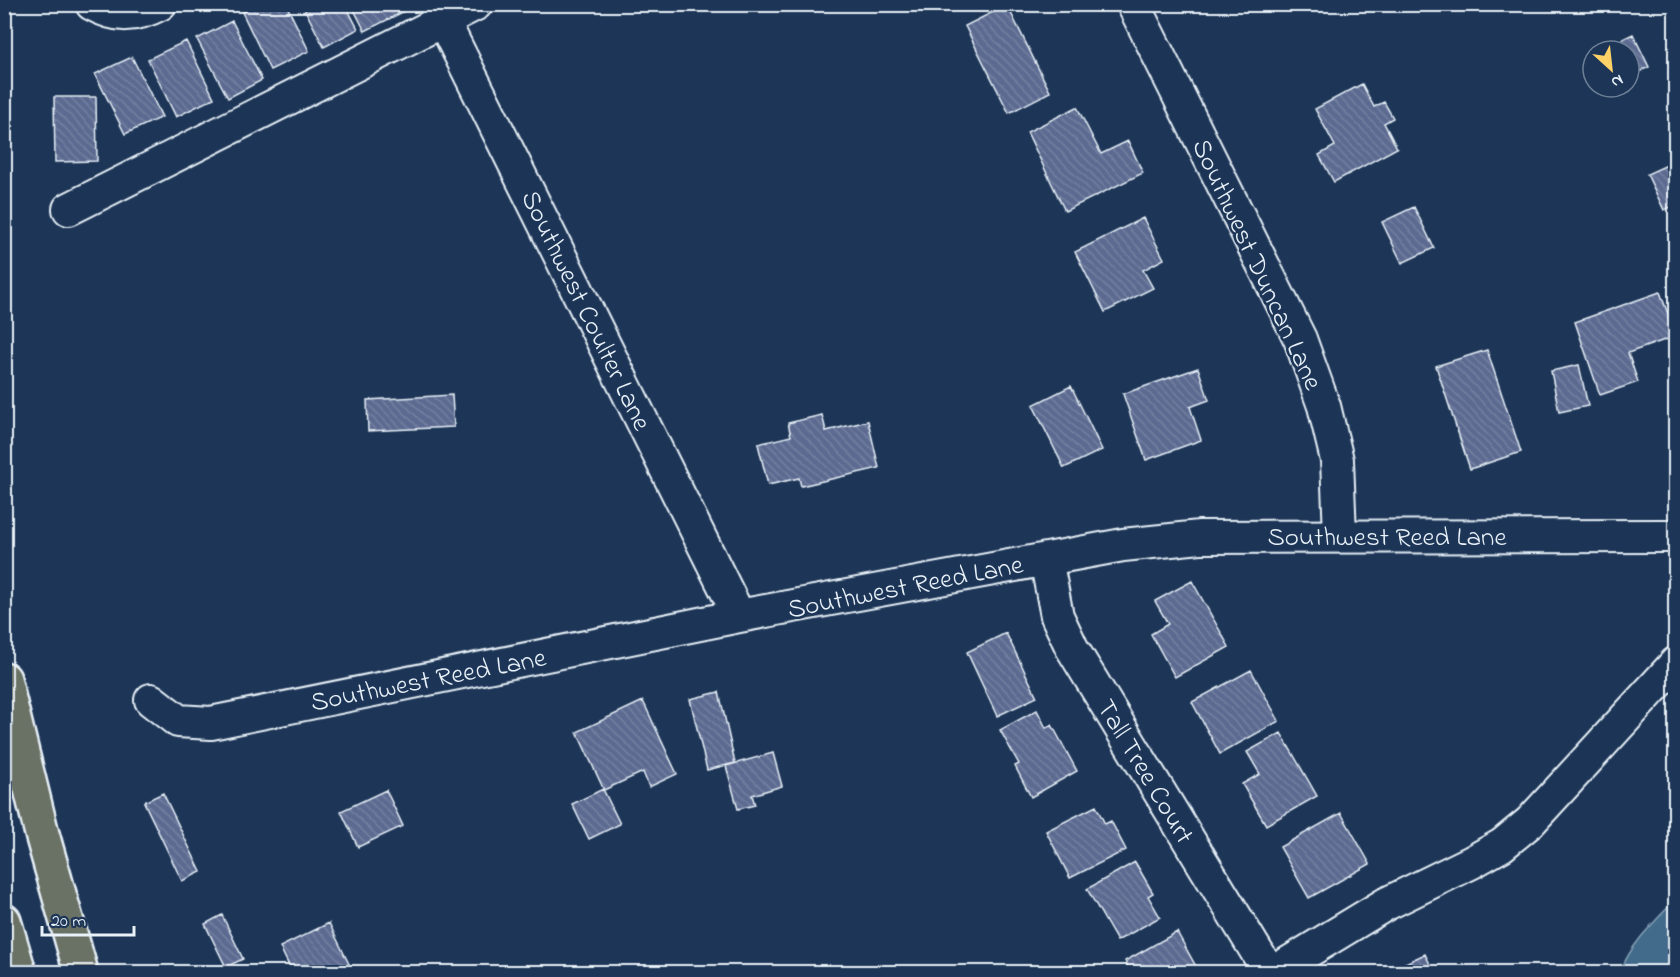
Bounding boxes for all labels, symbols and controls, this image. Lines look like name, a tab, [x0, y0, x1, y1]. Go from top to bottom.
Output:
north arrow	[1581, 39, 1641, 99]
text: N	[1606, 67, 1627, 94]
street label: Southwest Duncan Lane	[1180, 133, 1331, 398]
street label: Southwest Coulter Lane	[510, 184, 660, 439]
street label: Southwest Reed Lane	[1267, 519, 1507, 558]
street label: Southwest Reed Lane	[784, 546, 1027, 630]
street label: Southwest Reed Lane	[307, 639, 550, 723]
street label: Tall Tree Court	[1085, 693, 1202, 852]
scale bar	[42, 899, 134, 937]
text: 20 m	[51, 909, 86, 935]

